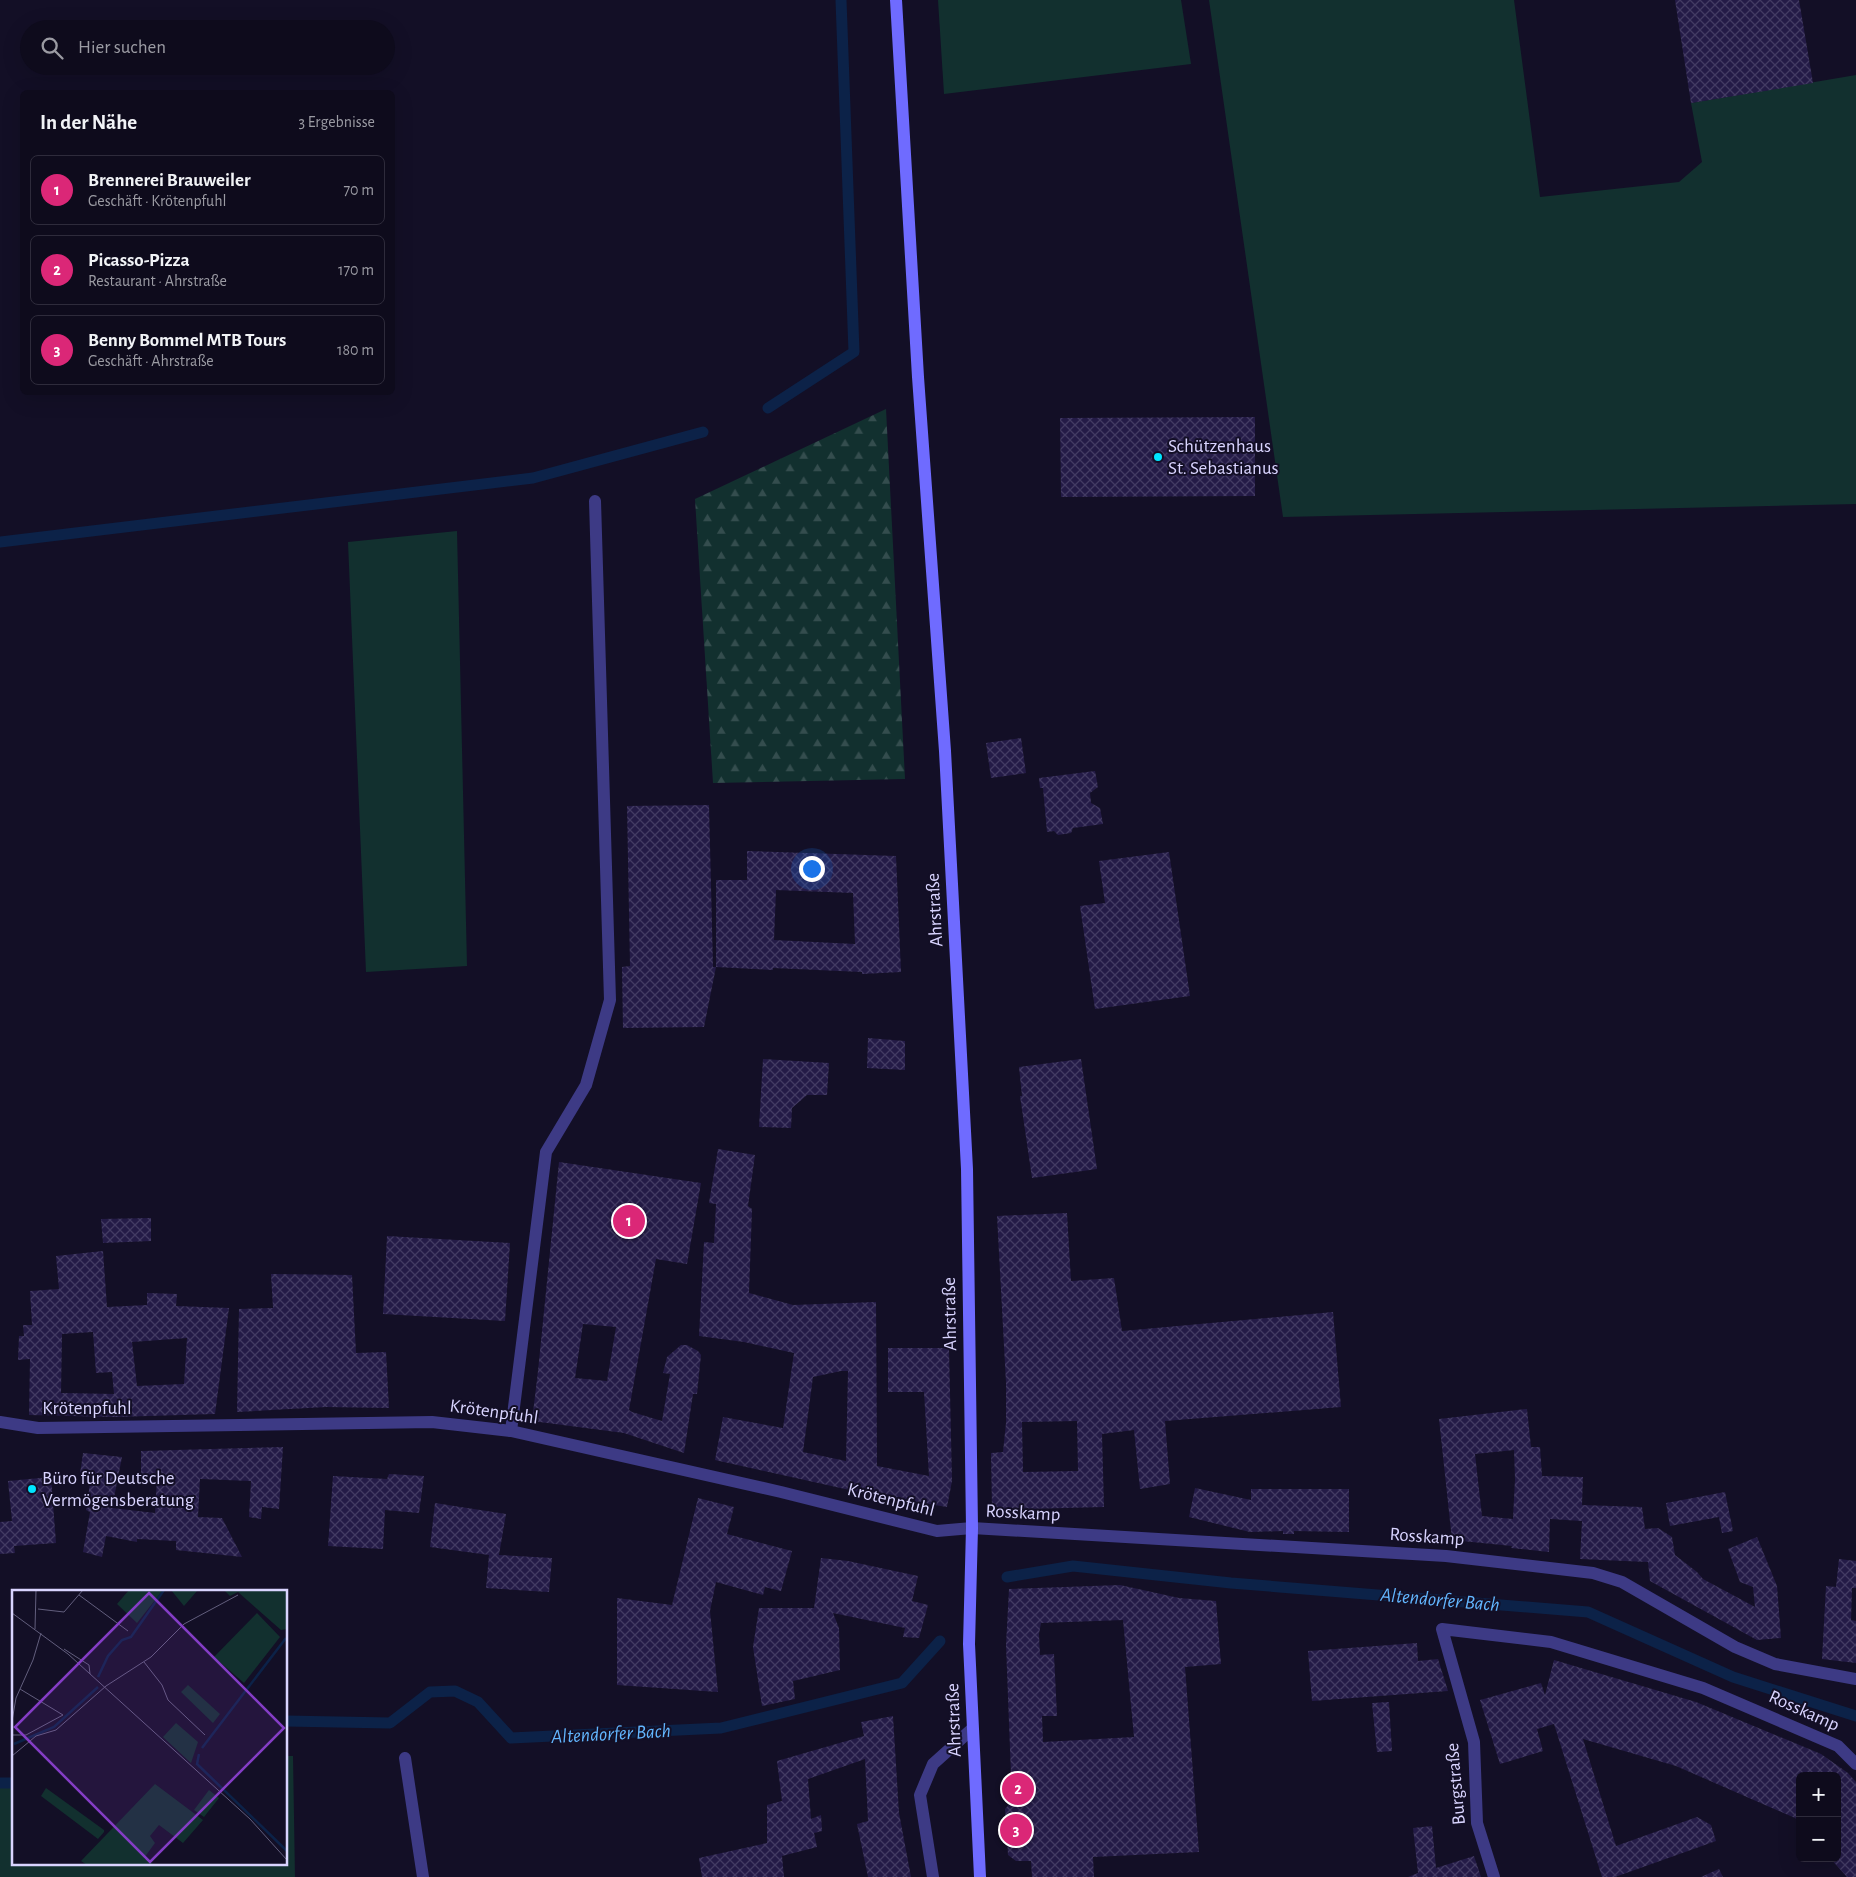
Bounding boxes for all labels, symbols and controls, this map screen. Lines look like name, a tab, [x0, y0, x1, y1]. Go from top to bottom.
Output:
search box	[20, 20, 395, 75]
icon: search	[38, 34, 66, 62]
text: Hier suchen	[78, 38, 166, 57]
text: In der Nähe	[40, 112, 137, 133]
text: 3 Ergebnisse	[298, 114, 375, 130]
text: Brennerei Brauweiler	[88, 171, 251, 190]
text: 1	[54, 182, 60, 198]
text: 70 m	[343, 182, 374, 198]
text: Geschäft · Krötenpfuhl	[88, 193, 227, 209]
text: Picasso-Pizza	[88, 251, 190, 270]
text: 2	[53, 262, 61, 278]
text: 170 m	[338, 262, 374, 278]
text: Restaurant · Ahrstraße	[88, 273, 227, 289]
text: Benny Bommel MTB Tours	[88, 331, 286, 350]
text: 3	[54, 342, 60, 358]
text: 180 m	[337, 342, 374, 358]
text: Geschäft · Ahrstraße	[88, 353, 214, 369]
place label: Schützenhaus St. Sebastianus	[1168, 437, 1279, 478]
marker: Schützenhaus St. Sebastianus	[1152, 451, 1164, 463]
your location	[799, 856, 825, 882]
street label: Ahrstraße	[924, 873, 946, 947]
pin: 1	[613, 1202, 645, 1240]
street label: Ahrstraße	[940, 1277, 960, 1351]
street label: Krötenpfuhl	[448, 1396, 540, 1428]
street label: Krötenpfuhl	[42, 1399, 132, 1418]
place label: Büro für Deutsche Vermögensberatung	[42, 1469, 195, 1510]
street label: Krötenpfuhl	[845, 1480, 937, 1520]
marker: Büro für Deutsche Vermögensberatung	[26, 1483, 38, 1495]
street label: Rosskamp	[985, 1502, 1061, 1524]
street label: Rosskamp	[1389, 1525, 1465, 1549]
water label: Altendorfer Bach	[1379, 1585, 1500, 1615]
inset map	[12, 1590, 288, 1864]
street label: Ahrstraße	[943, 1683, 965, 1757]
street label: Rosskamp	[1766, 1687, 1842, 1735]
water label: Altendorfer Bach	[550, 1721, 671, 1747]
street label: Burgstraße	[1443, 1742, 1469, 1826]
pin: 2	[1002, 1770, 1034, 1808]
map controls	[1796, 1772, 1841, 1862]
button: +	[1796, 1772, 1841, 1817]
pin: 3	[1000, 1811, 1032, 1849]
button: −	[1796, 1817, 1841, 1862]

